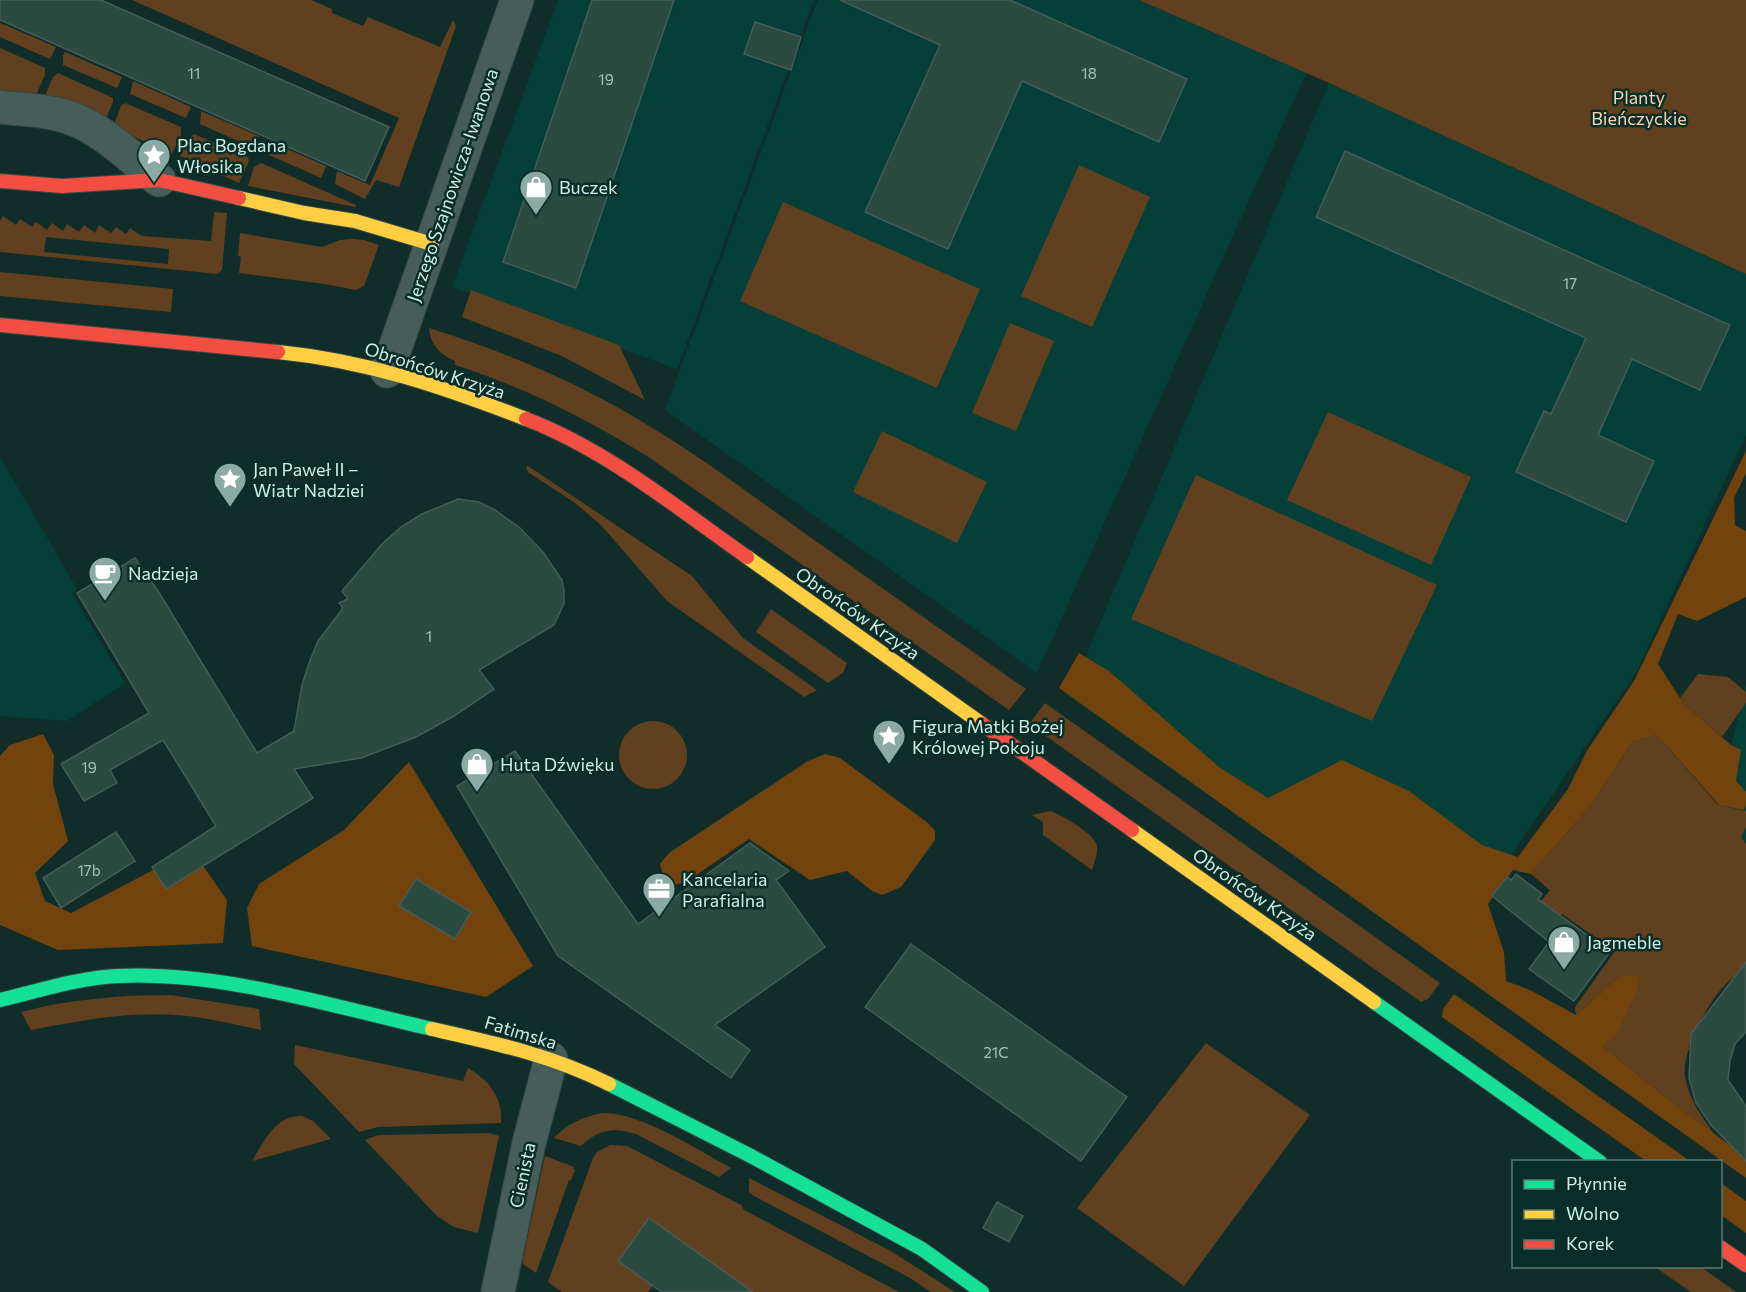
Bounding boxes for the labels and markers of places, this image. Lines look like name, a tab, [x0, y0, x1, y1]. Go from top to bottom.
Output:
place label: Plac Bogdana Włosika	[177, 134, 286, 177]
place icon: Plac Bogdana Włosika	[136, 137, 172, 184]
shop icon: Buczek	[518, 169, 554, 216]
place label: Buczek	[559, 176, 618, 198]
place label: Jan Paweł II – Wiatr Nadziei	[253, 458, 365, 501]
place icon: Jan Paweł II – Wiatr Nadziei	[212, 461, 248, 508]
cafe icon: Nadzieja	[87, 555, 123, 602]
place label: Nadzieja	[128, 562, 198, 584]
place label: Figura Matki Bożej Królowej Pokoju	[912, 715, 1064, 758]
place icon: Figura Matki Bożej Królowej Pokoju	[871, 718, 907, 765]
shop icon: Huta Dźwięku	[459, 746, 495, 793]
place label: Huta Dźwięku	[500, 753, 614, 775]
place label: Kancelaria Parafialna	[682, 868, 767, 911]
office icon: Kancelaria Parafialna	[641, 871, 677, 918]
shop icon: Jagmeble	[1546, 924, 1582, 971]
place label: Jagmeble	[1587, 931, 1661, 953]

